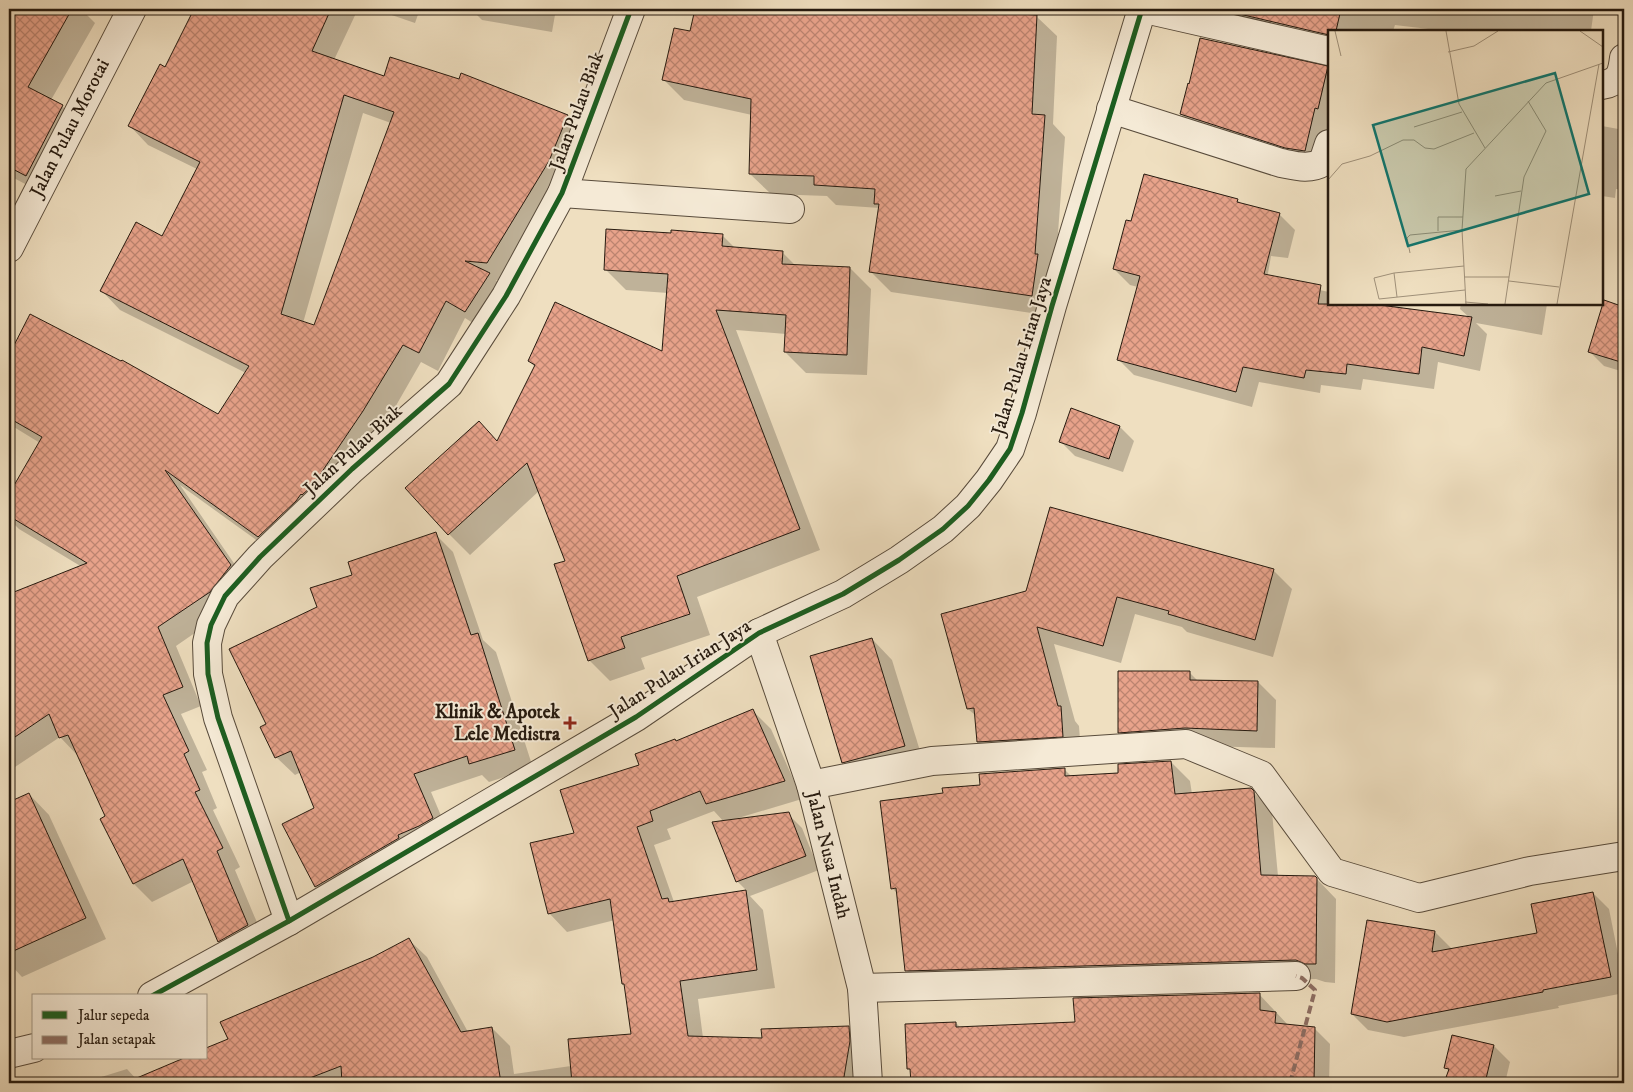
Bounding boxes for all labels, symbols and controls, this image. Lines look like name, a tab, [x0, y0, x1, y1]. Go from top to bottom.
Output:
inset map	[1328, 30, 1603, 305]
street label: Jalan Pulau Biak	[544, 48, 609, 175]
street label: Jalan Pulau Morotai	[24, 55, 115, 203]
street label: Jalan Pulau Irian Jaya	[986, 274, 1057, 440]
street label: Jalan Pulau Biak	[298, 399, 407, 502]
street label: Jalan Pulau Irian Jaya	[603, 615, 755, 725]
place label: Klinik & Apotek Lele Medistra	[435, 701, 561, 746]
marker: Klinik & Apotek Lele Medistra	[564, 717, 576, 729]
street label: Jalan Nusa Indah	[800, 787, 855, 921]
legend	[32, 994, 208, 1060]
text: Jalur sepeda	[76, 1006, 150, 1025]
text: Jalan setapak	[76, 1030, 156, 1049]

